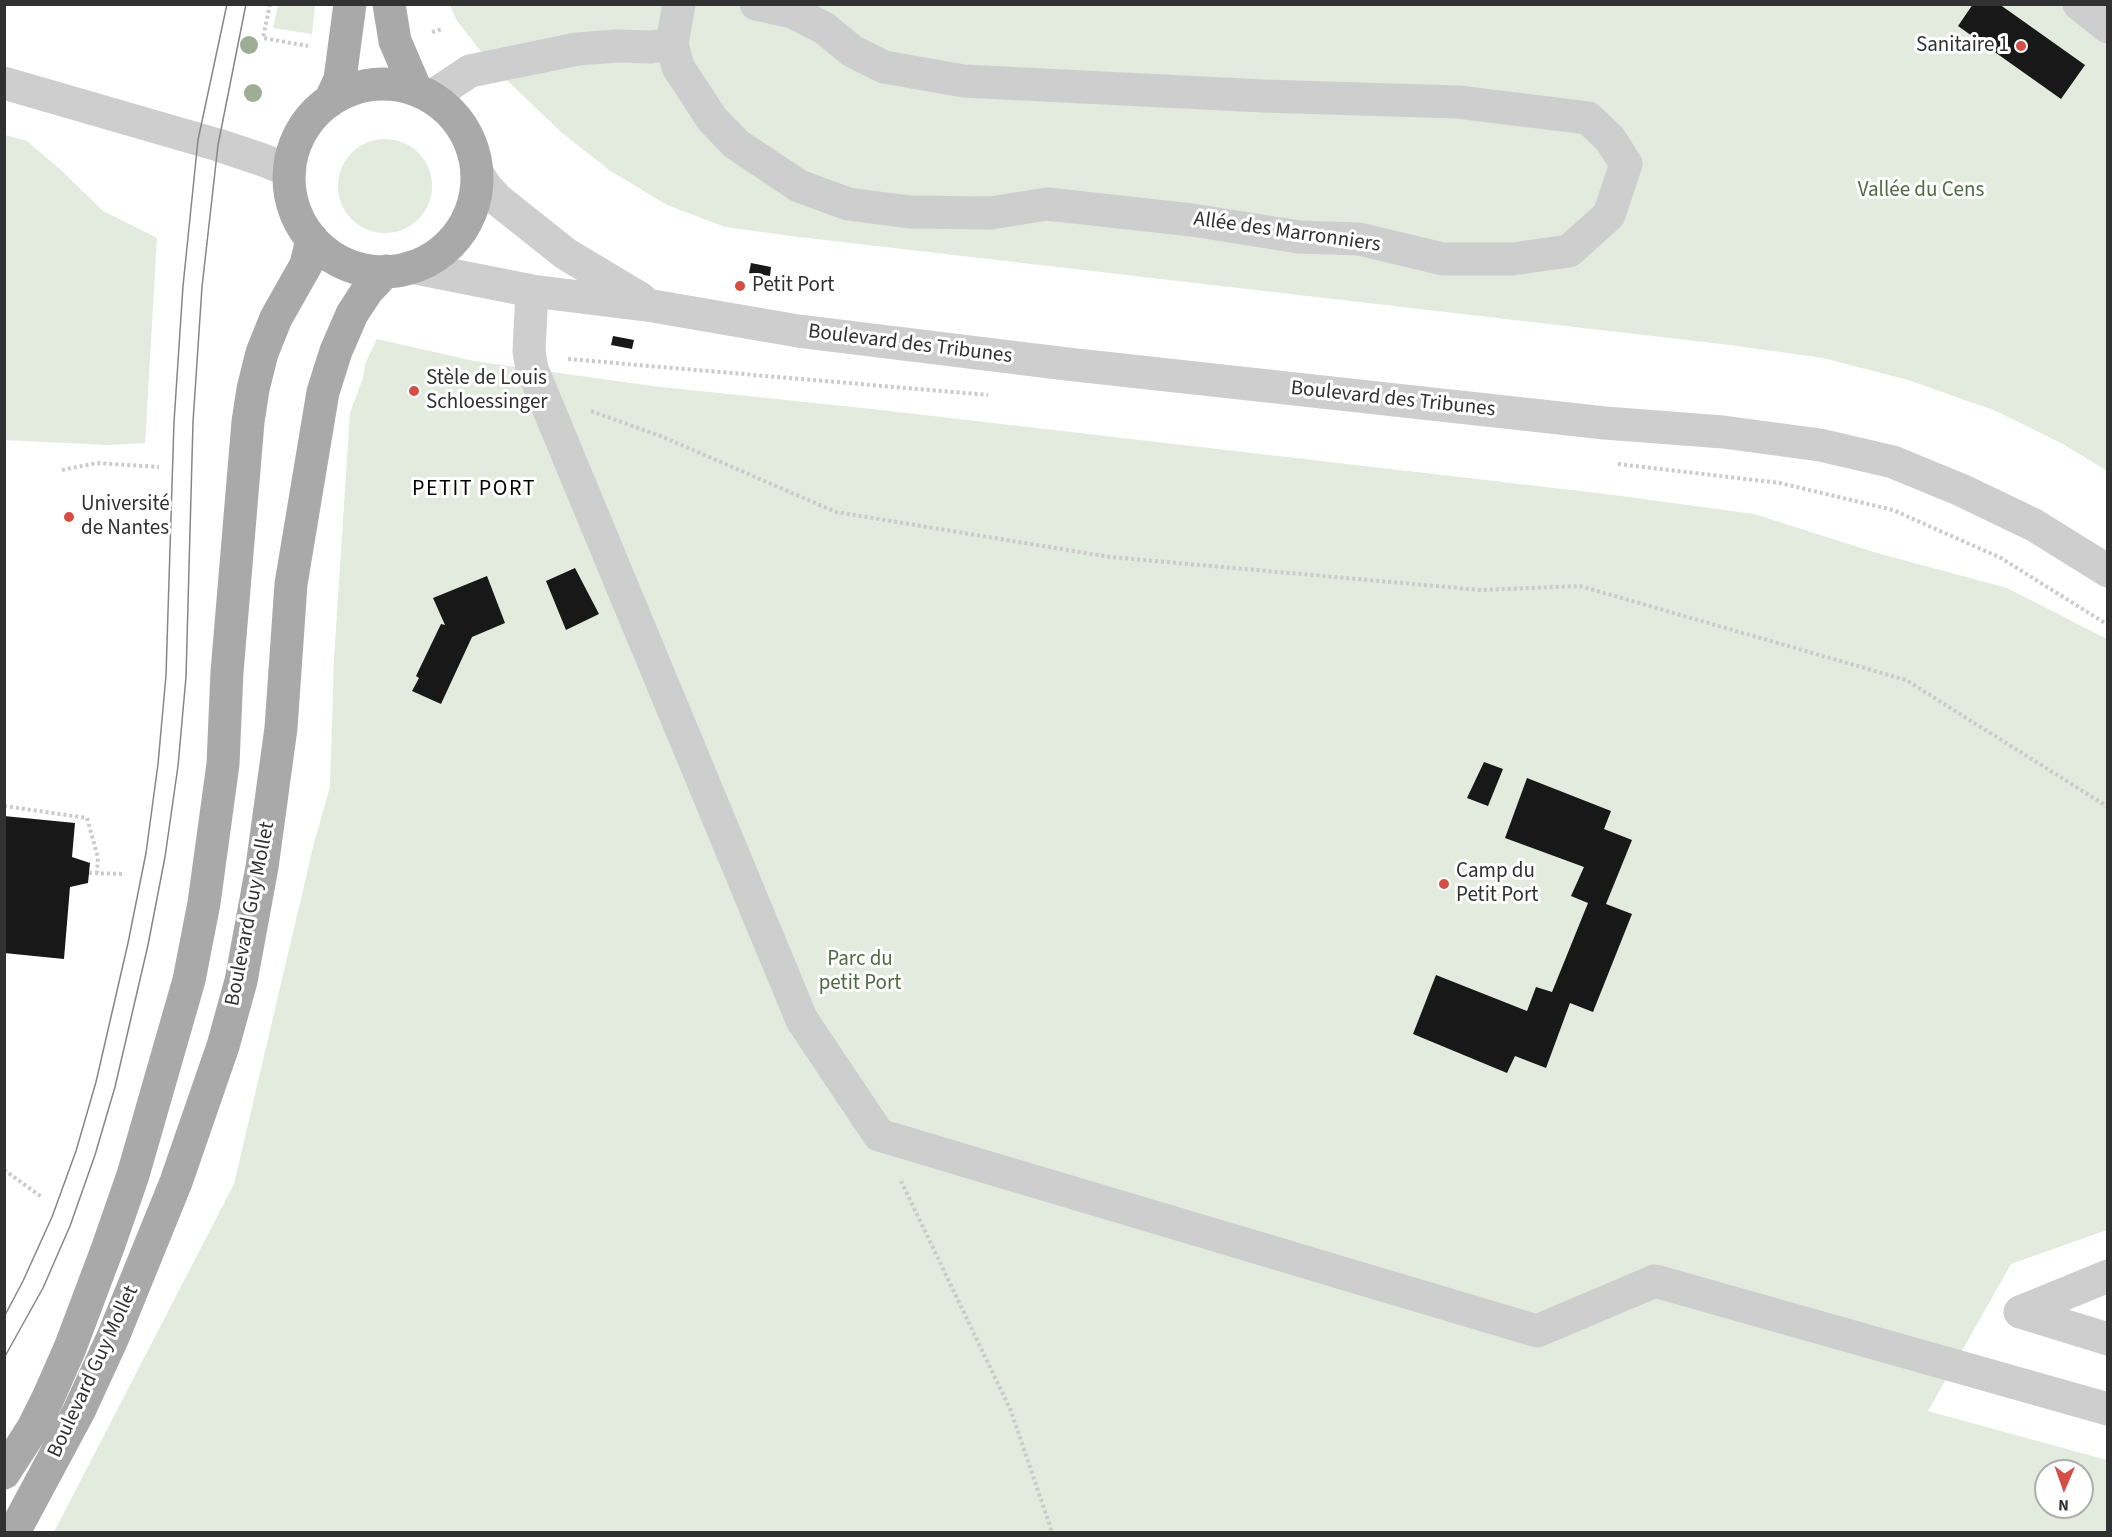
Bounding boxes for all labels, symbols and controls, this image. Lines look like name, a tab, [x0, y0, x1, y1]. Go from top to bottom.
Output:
place label: Sanitaire 1	[1916, 33, 2009, 59]
marker: Sanitaire 1	[2014, 39, 2028, 53]
park label: Vallée du Cens	[1858, 178, 1984, 204]
street label: Allée des Marronniers	[1192, 207, 1382, 259]
place label: Petit Port	[752, 273, 834, 299]
marker: Petit Port	[733, 279, 747, 293]
street label: Boulevard des Tribunes	[806, 320, 1014, 370]
place label: Stèle de Louis Schloessinger	[426, 366, 548, 416]
street label: Boulevard des Tribunes	[1290, 377, 1496, 423]
marker: Stèle de Louis Schloessinger	[407, 384, 421, 398]
district label: PETIT PORT	[412, 477, 536, 503]
place label: Université de Nantes	[81, 492, 170, 542]
marker: Université de Nantes	[62, 510, 76, 524]
street label: Boulevard Guy Mollet	[221, 820, 281, 1008]
place label: Camp du Petit Port	[1456, 859, 1538, 909]
marker: Camp du Petit Port	[1437, 877, 1451, 891]
park label: Parc du petit Port	[819, 947, 901, 997]
street label: Boulevard Guy Mollet	[43, 1282, 145, 1462]
north arrow	[2034, 1459, 2094, 1519]
text: N	[2058, 1494, 2069, 1516]

